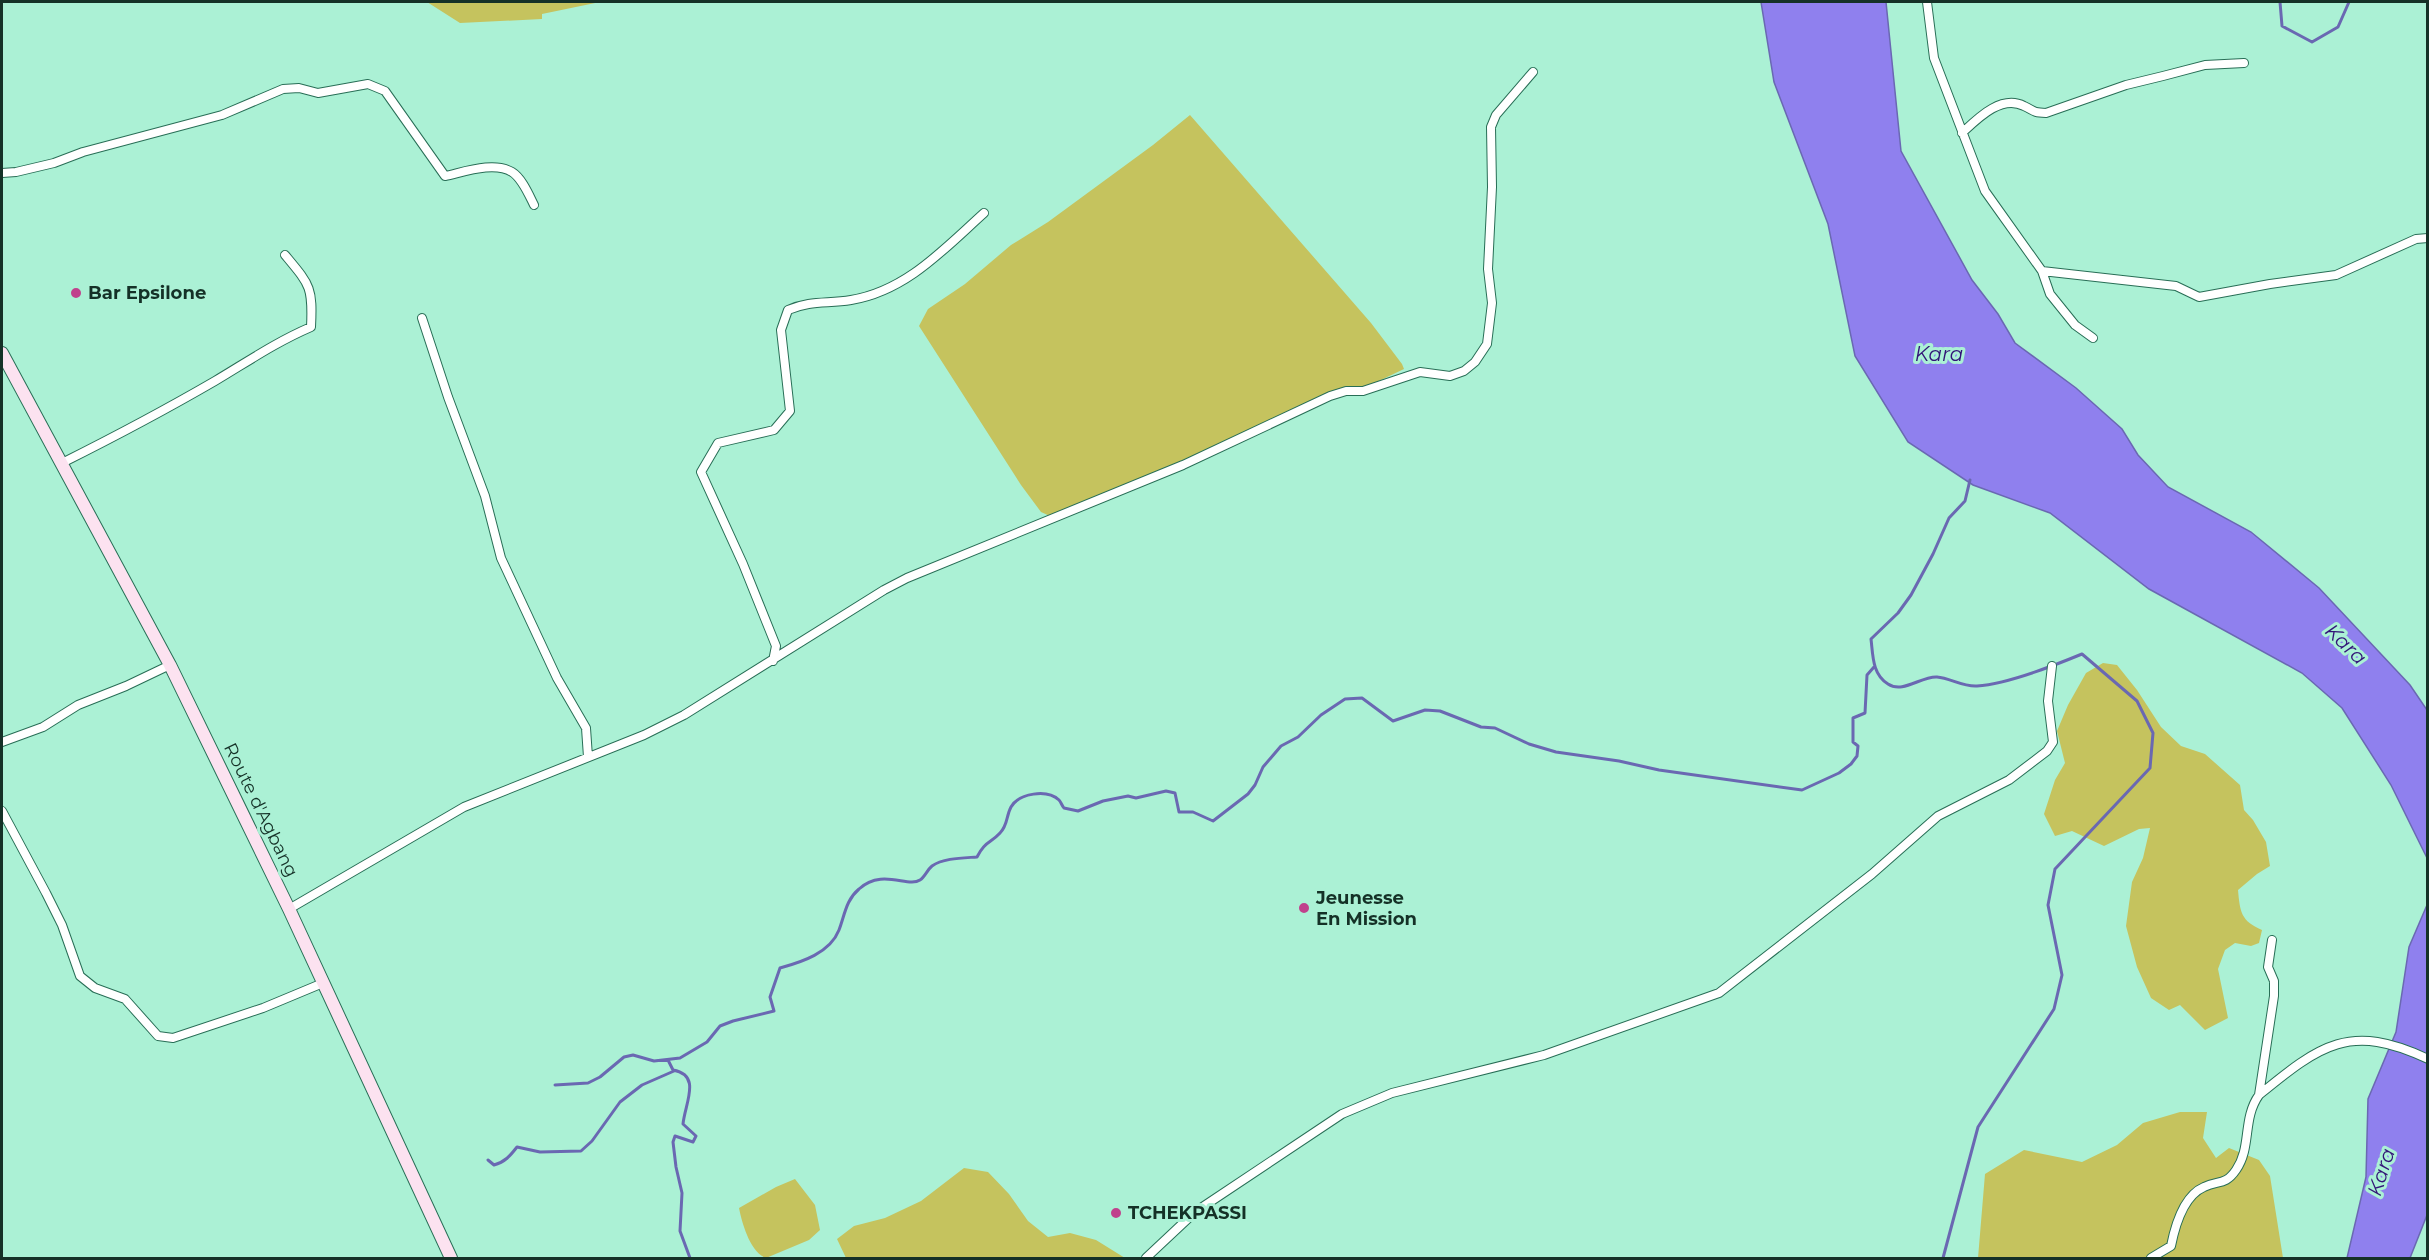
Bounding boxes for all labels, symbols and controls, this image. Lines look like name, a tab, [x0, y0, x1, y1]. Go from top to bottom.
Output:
place label: Bar Epsilone	[88, 282, 206, 304]
marker: Bar Epsilone	[69, 286, 83, 300]
water label: Kara	[1915, 342, 1963, 366]
water label: Kara	[2320, 618, 2372, 670]
street label: Route d'Agbang	[219, 739, 303, 881]
place label: Jeunesse En Mission	[1315, 887, 1417, 930]
marker: Jeunesse En Mission	[1297, 901, 1311, 915]
water label: Kara	[2362, 1145, 2400, 1199]
place label: TCHEKPASSI	[1128, 1202, 1247, 1224]
marker: TCHEKPASSI	[1109, 1206, 1123, 1220]

